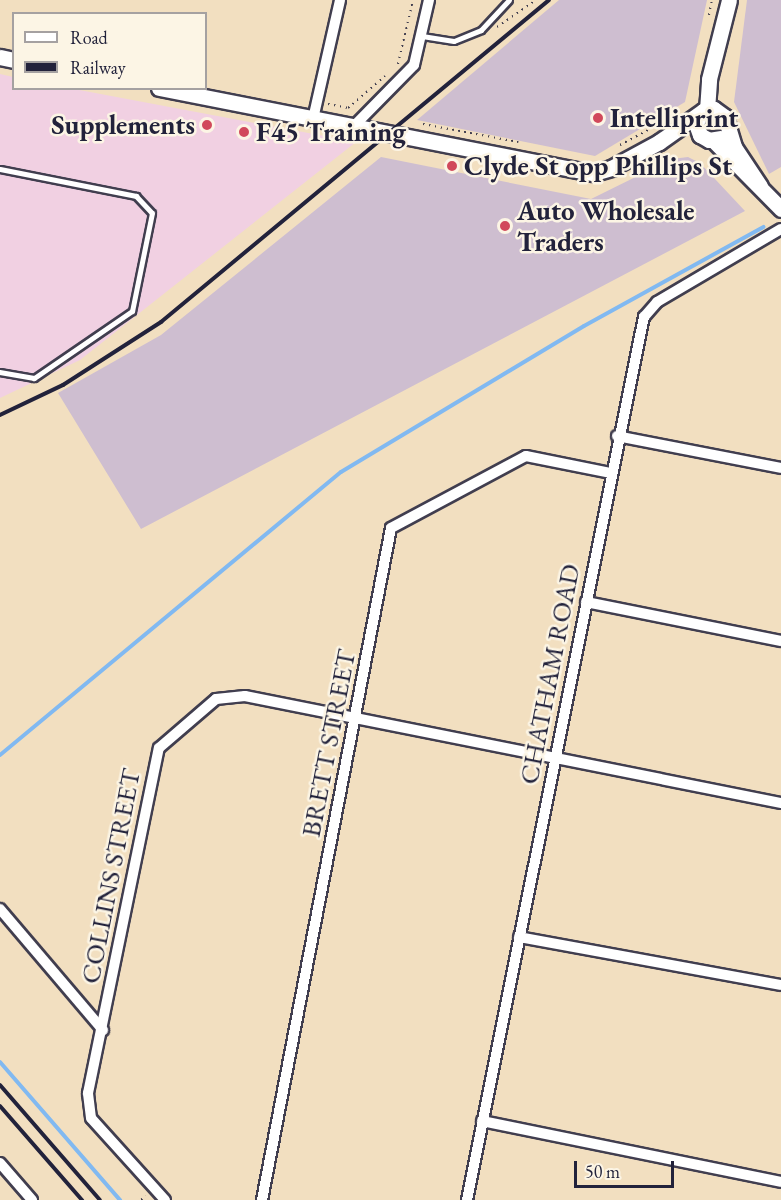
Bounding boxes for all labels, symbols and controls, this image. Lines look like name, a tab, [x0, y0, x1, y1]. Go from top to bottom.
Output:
legend	[12, 12, 207, 90]
text: Road	[70, 26, 108, 49]
text: Railway	[70, 56, 126, 79]
place label: Intelliprint	[610, 102, 738, 134]
place label: Supplements	[51, 109, 195, 141]
marker: Intelliprint	[591, 111, 605, 125]
place label: F45 Training	[256, 116, 406, 148]
marker: Supplements	[200, 118, 214, 132]
marker: F45 Training	[237, 125, 251, 139]
place label: Clyde St opp Phillips St	[464, 150, 732, 182]
marker: Clyde St opp Phillips St	[445, 159, 459, 173]
place label: Auto Wholesale Traders	[517, 194, 695, 257]
marker: Auto Wholesale Traders	[498, 219, 512, 233]
street label: CHATHAM ROAD	[512, 561, 586, 787]
street label: BRETT STREET	[294, 646, 362, 840]
street label: COLLINS STREET	[73, 766, 147, 986]
scale bar	[577, 1149, 678, 1187]
text: 50 m	[585, 1160, 620, 1183]

